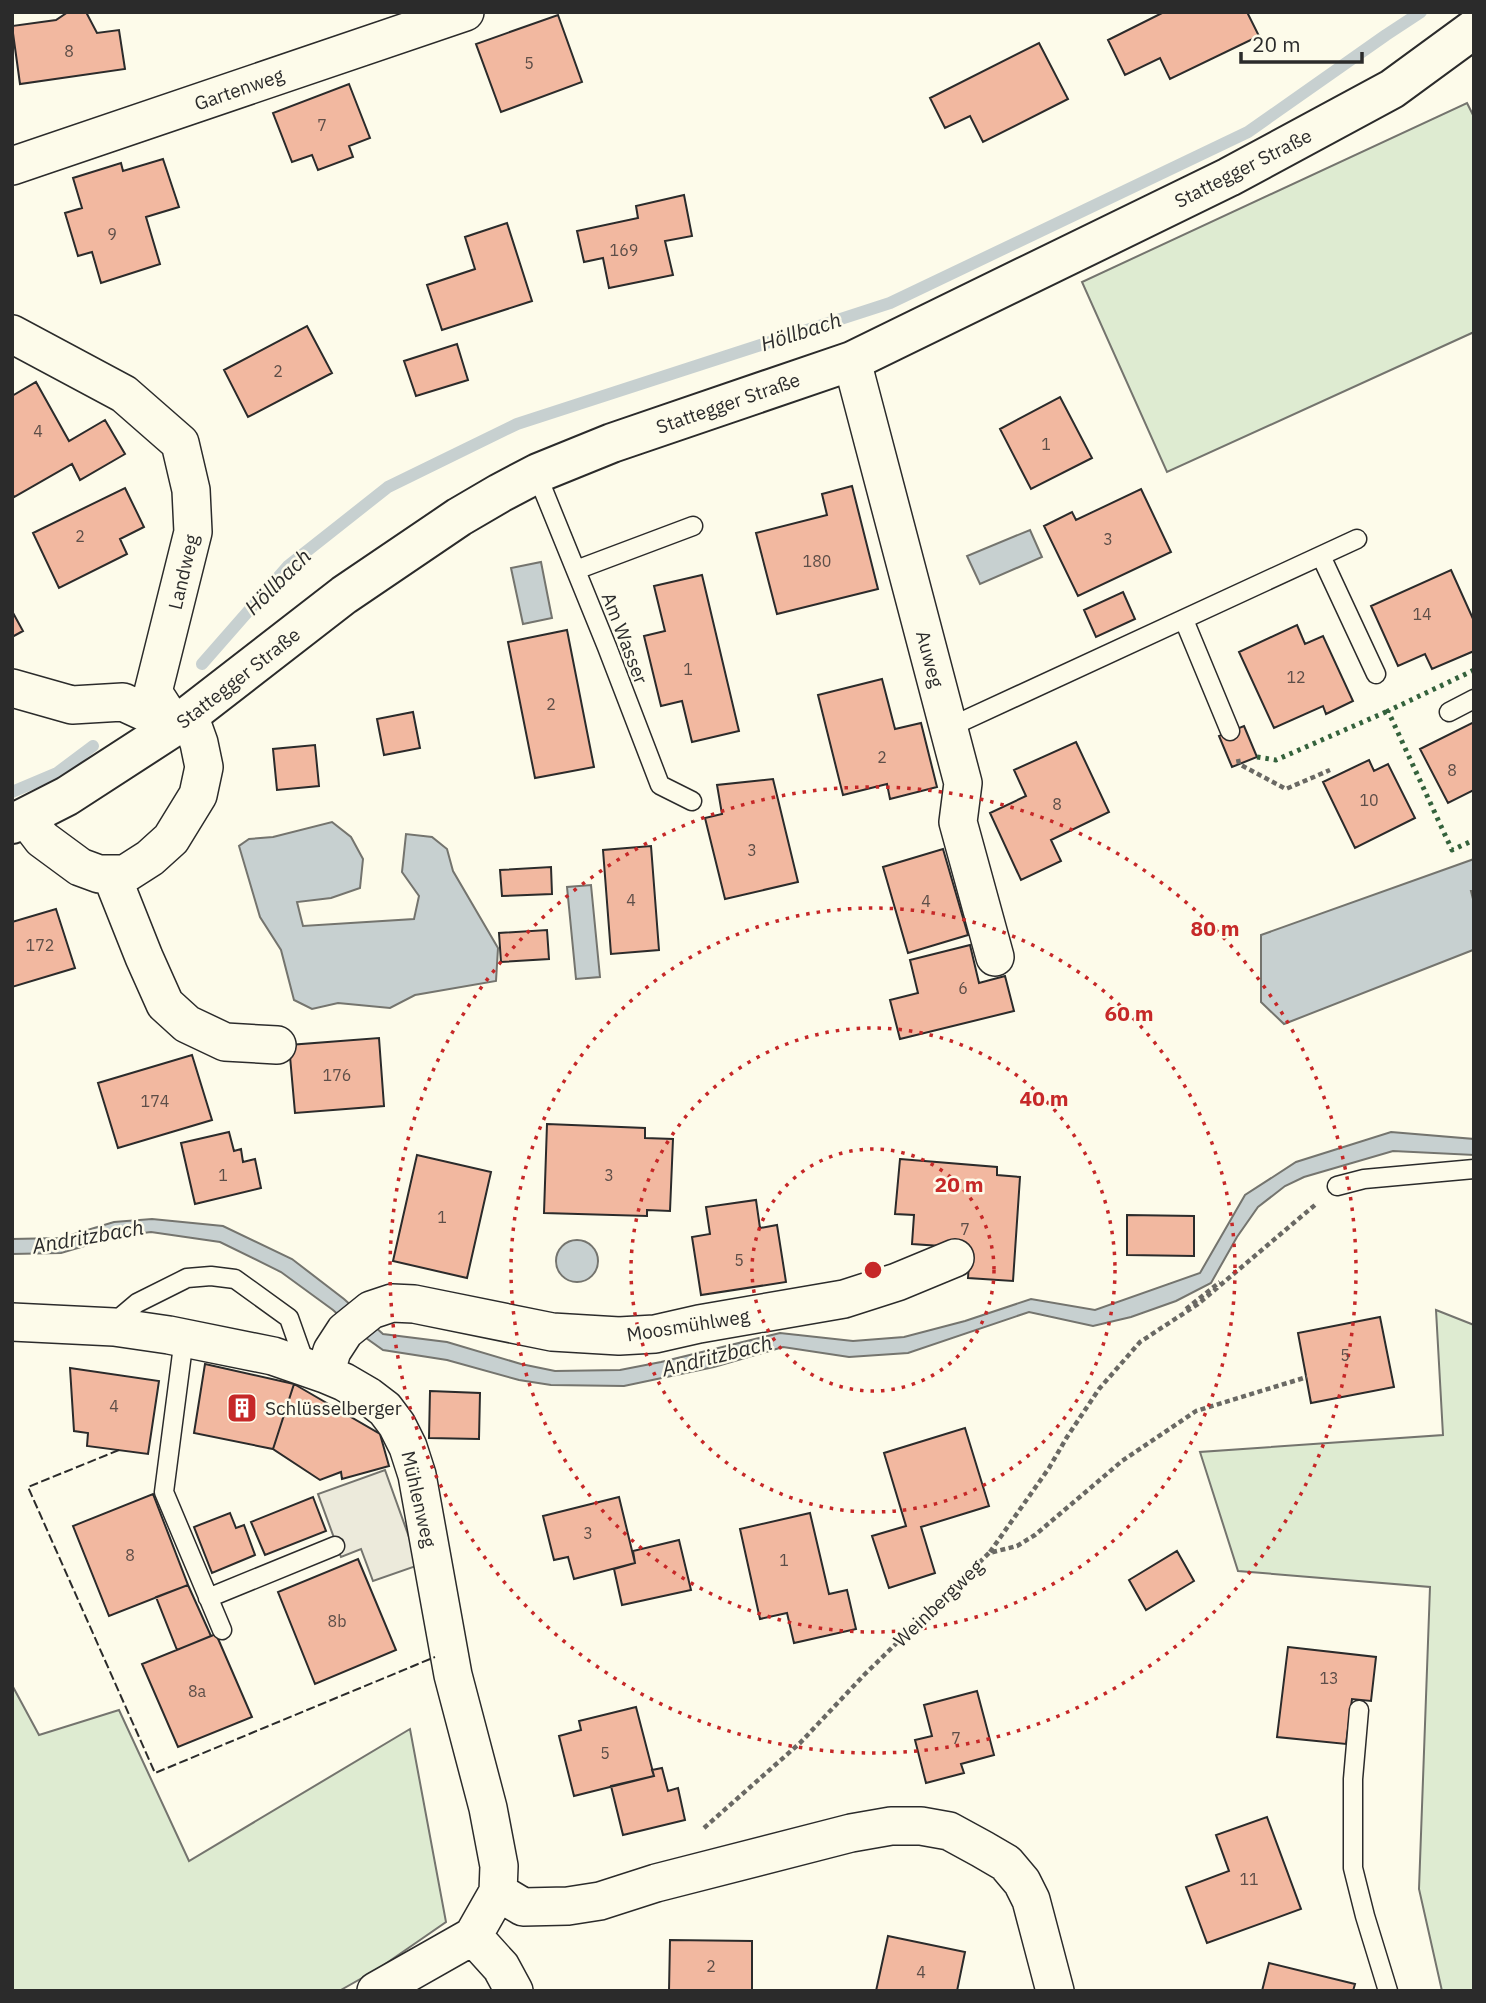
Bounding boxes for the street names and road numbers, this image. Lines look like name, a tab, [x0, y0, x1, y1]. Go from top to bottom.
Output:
street label: Gartenweg	[191, 62, 287, 116]
street label: Stattegger Straße	[1170, 123, 1316, 213]
street label: Stattegger Straße	[653, 367, 803, 439]
street label: Landweg	[163, 532, 203, 612]
street label: Am Wasser	[597, 589, 653, 687]
street label: Stattegger Straße	[171, 622, 305, 734]
street label: Auweg	[911, 628, 949, 690]
street label: Moosmühlweg	[625, 1303, 751, 1347]
street label: Mühlenweg	[396, 1448, 442, 1550]
street label: Weinbergweg	[888, 1554, 988, 1652]

